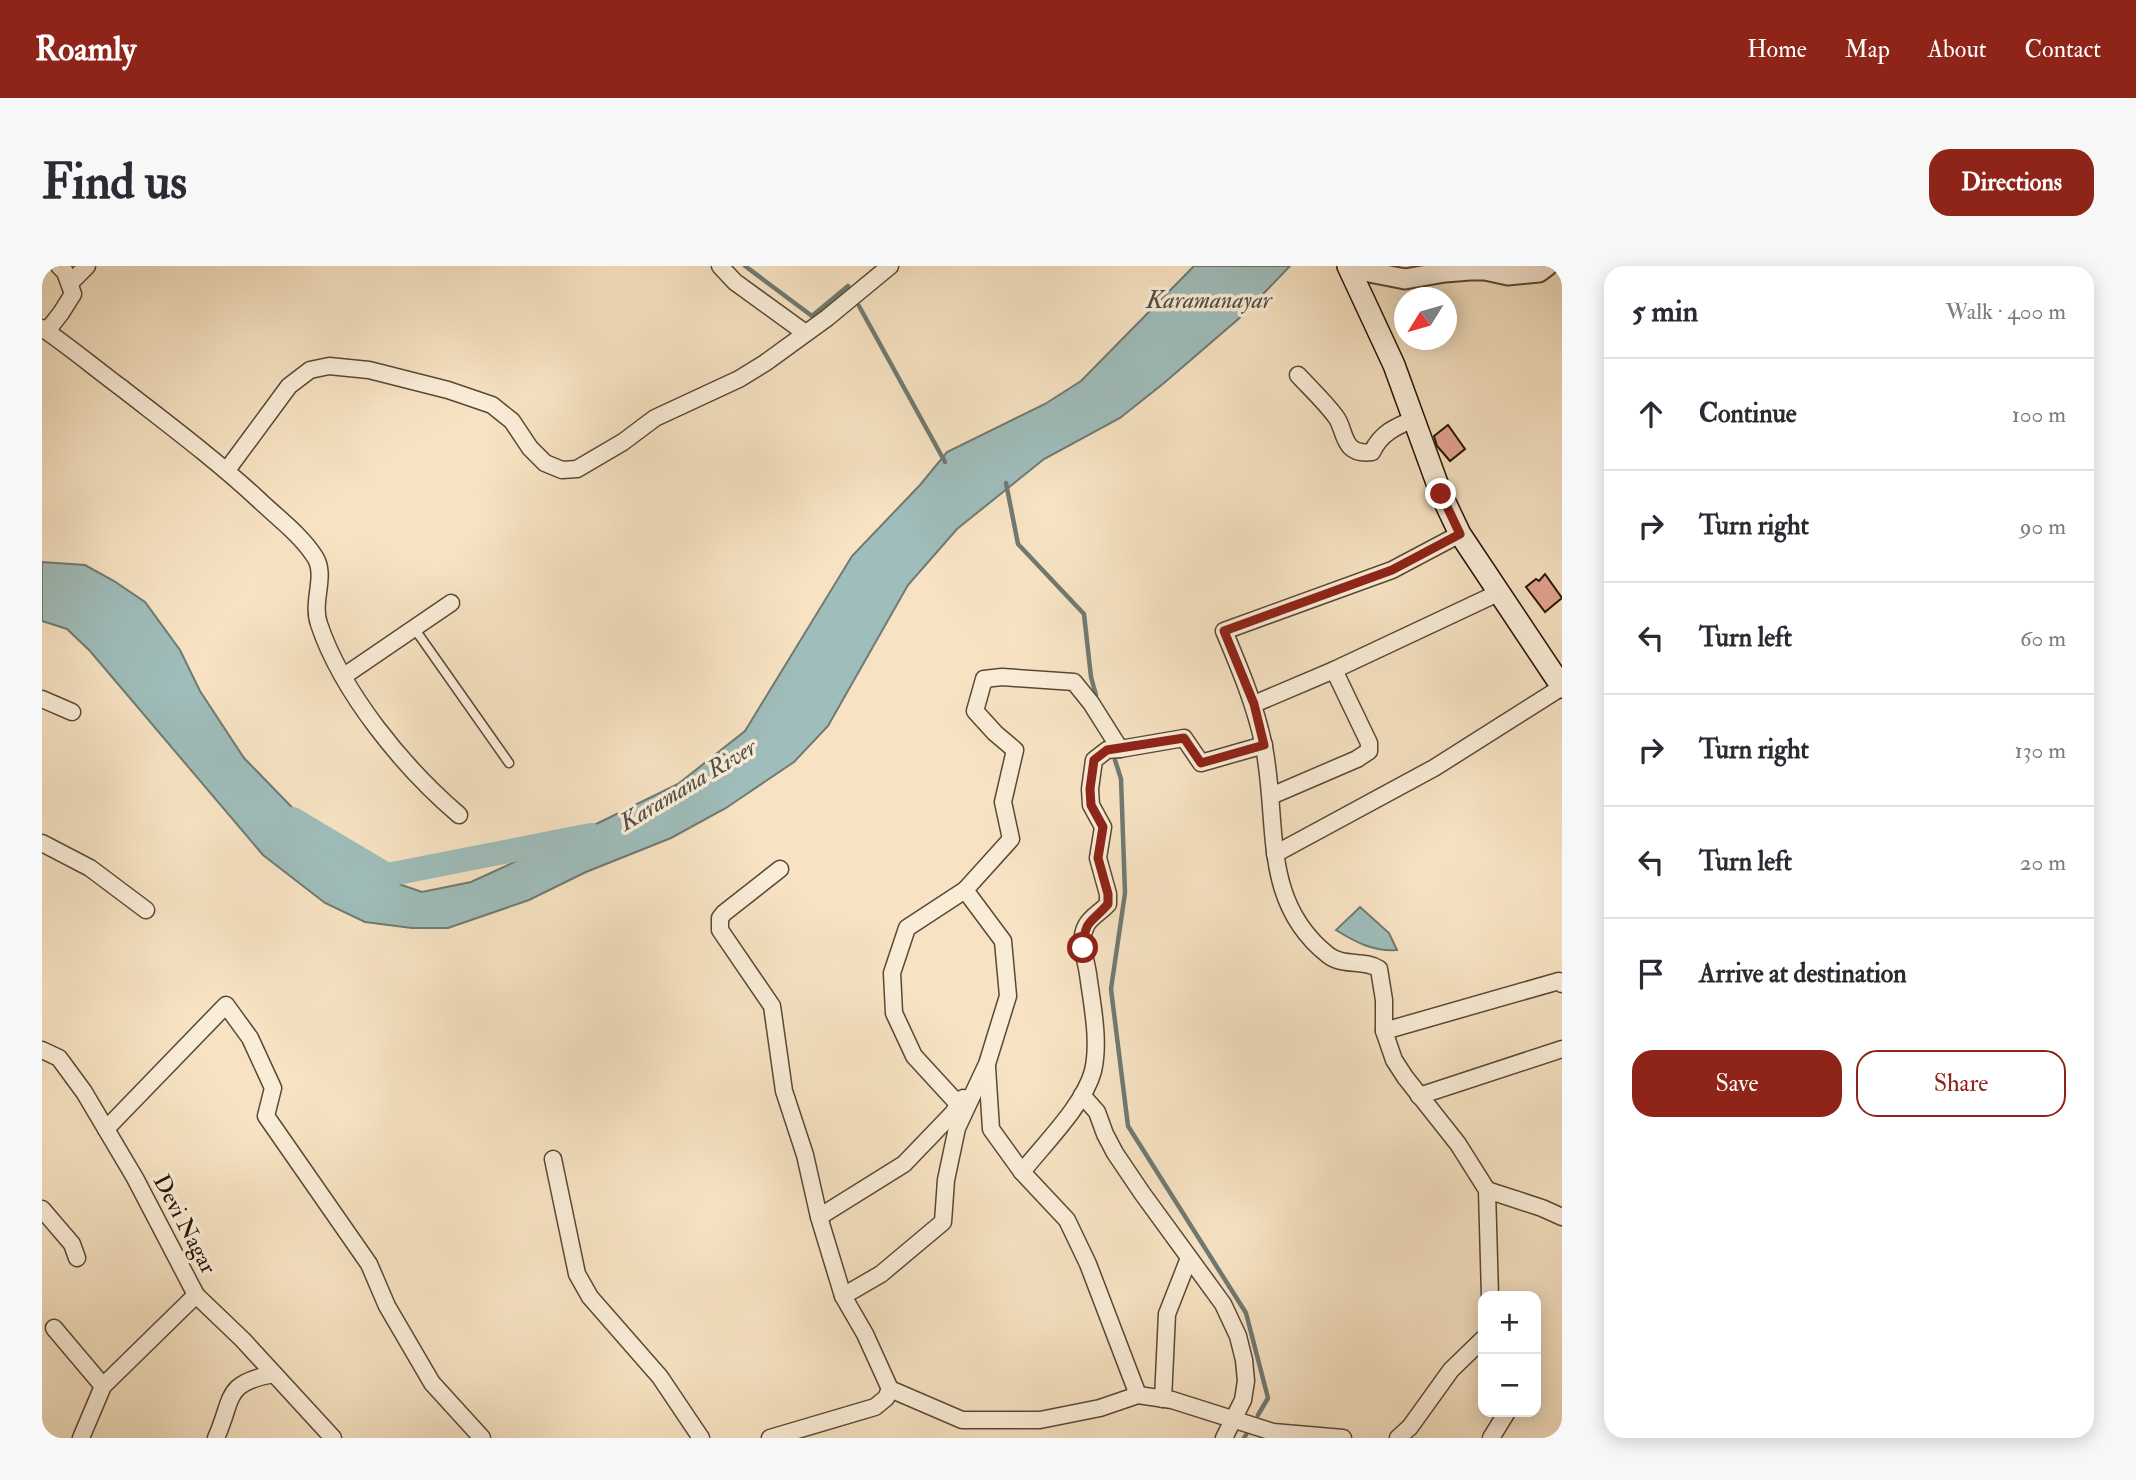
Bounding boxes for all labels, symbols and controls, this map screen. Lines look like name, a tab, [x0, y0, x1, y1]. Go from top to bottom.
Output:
text: Roamly	[35, 29, 136, 70]
text: Home	[1747, 34, 1807, 65]
text: Map	[1845, 34, 1890, 65]
text: About	[1928, 34, 1987, 65]
text: Contact	[2025, 34, 2101, 65]
button: Directions	[1929, 149, 2094, 216]
text: Find us	[42, 152, 187, 213]
water label: Karamanayar	[1145, 285, 1273, 316]
north arrow	[1394, 287, 1457, 350]
text: 5 min	[1632, 293, 1698, 330]
text: Walk · 400 m	[1945, 297, 2066, 326]
icon: ahead	[1632, 395, 1670, 433]
text: Continue	[1699, 398, 1797, 430]
text: 100 m	[2012, 400, 2066, 429]
route end	[1425, 478, 1456, 509]
icon: right	[1632, 507, 1670, 545]
text: Turn right	[1699, 510, 1809, 542]
text: 90 m	[2020, 512, 2066, 541]
icon: left	[1632, 619, 1670, 657]
text: Turn left	[1699, 622, 1792, 654]
text: 60 m	[2020, 624, 2066, 653]
water label: Karamana River	[613, 731, 763, 839]
icon: right	[1632, 731, 1670, 769]
text: Turn right	[1699, 734, 1809, 766]
text: 130 m	[2014, 736, 2066, 765]
icon: left	[1632, 843, 1670, 881]
text: Turn left	[1699, 846, 1792, 878]
text: 20 m	[2020, 848, 2066, 877]
route start	[1067, 932, 1098, 963]
icon: arrive	[1632, 955, 1670, 993]
text: Arrive at destination	[1699, 958, 1907, 990]
button: Save	[1632, 1050, 1842, 1117]
button: Share	[1856, 1050, 2066, 1117]
street label: Devi Nagar	[147, 1169, 223, 1279]
map controls	[1478, 1291, 1541, 1417]
button: +	[1478, 1291, 1541, 1354]
button: −	[1478, 1354, 1541, 1417]

